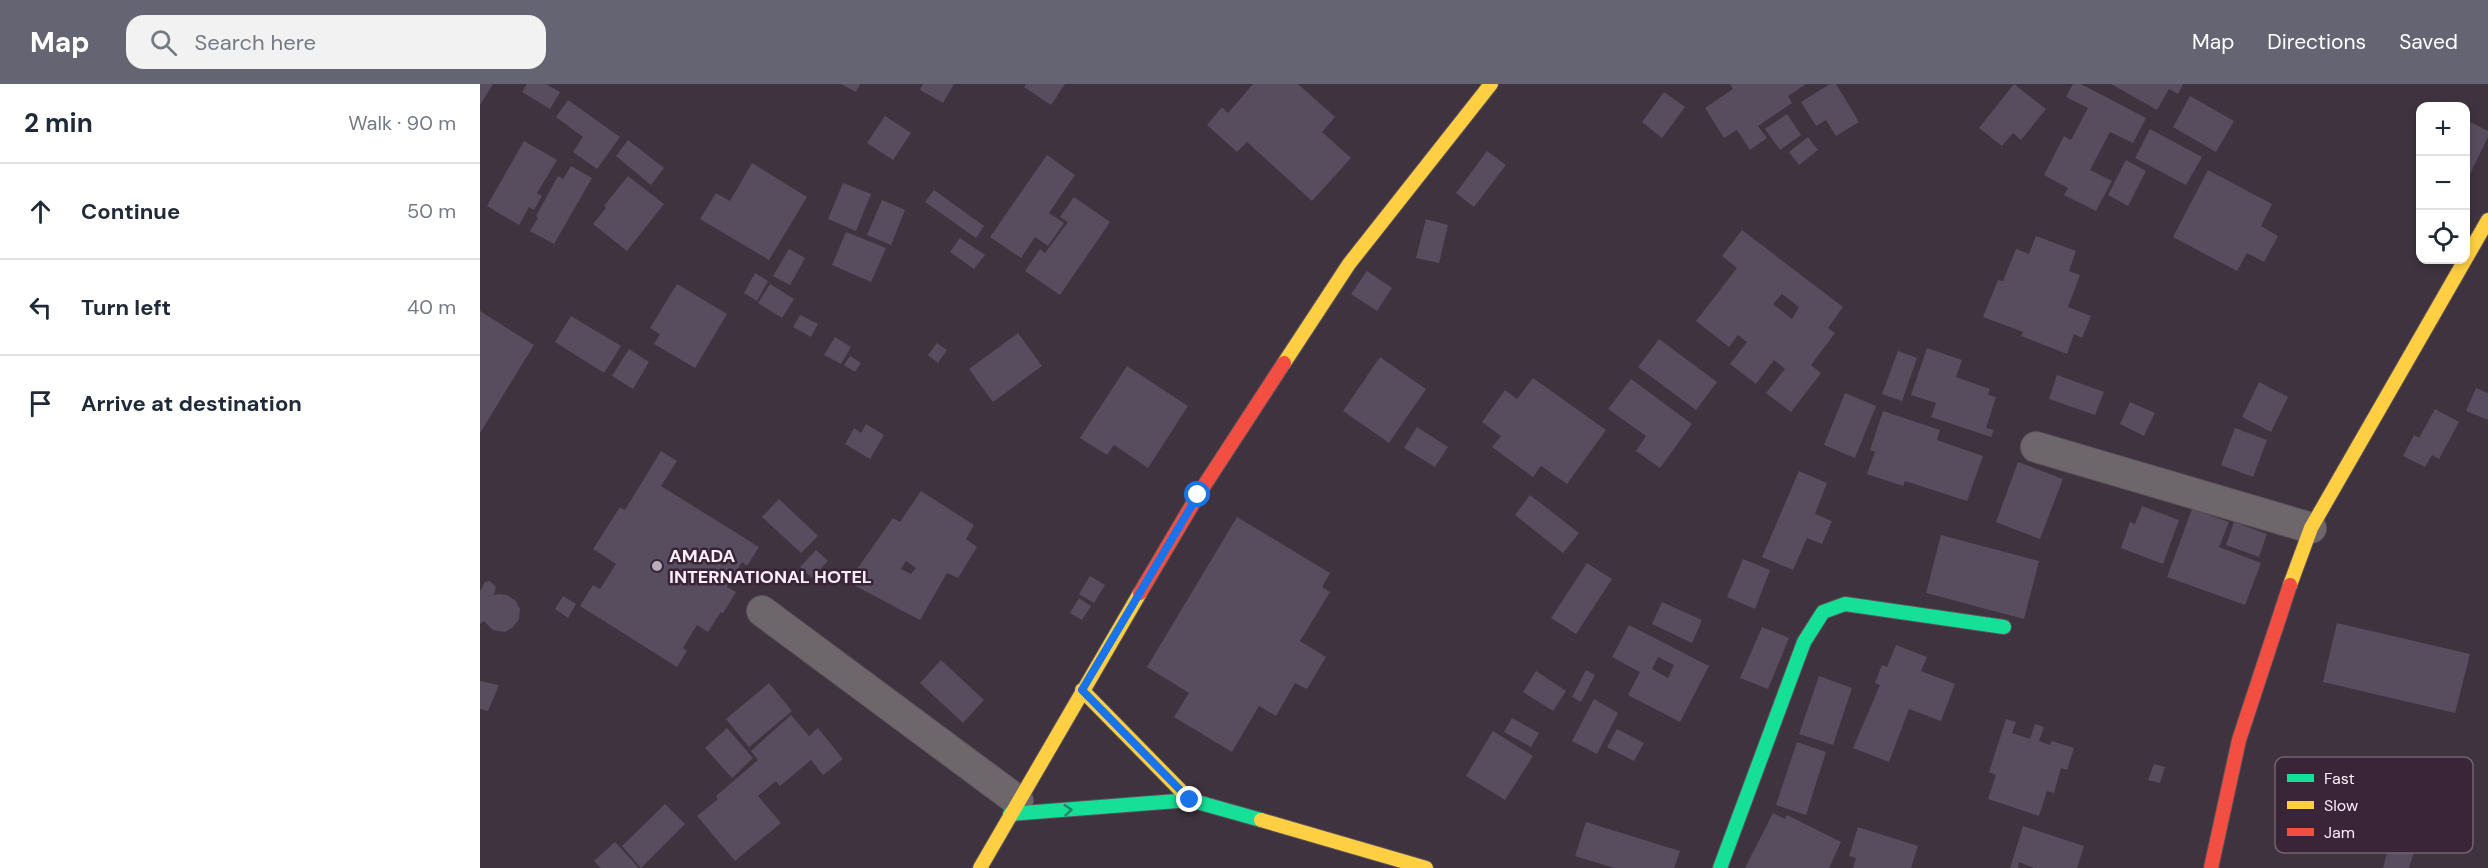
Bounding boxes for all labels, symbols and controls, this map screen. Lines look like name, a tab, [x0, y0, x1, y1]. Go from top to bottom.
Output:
search box	[126, 15, 546, 69]
text: Map	[30, 24, 90, 61]
icon: search	[147, 26, 180, 59]
text: Search here	[195, 28, 316, 57]
text: Map	[2192, 28, 2234, 56]
text: Directions	[2267, 28, 2366, 56]
text: Saved	[2399, 28, 2458, 56]
map controls	[2416, 102, 2470, 264]
button: +	[2416, 102, 2470, 156]
text: 2 min	[24, 106, 93, 140]
text: Walk · 90 m	[348, 110, 456, 136]
button: −	[2416, 156, 2470, 210]
icon: ahead	[24, 195, 57, 228]
text: Continue	[81, 197, 180, 226]
text: 50 m	[407, 198, 456, 224]
button: locate	[2416, 210, 2470, 264]
icon: left	[24, 291, 57, 324]
text: Turn left	[81, 293, 171, 322]
text: 40 m	[407, 294, 456, 320]
icon: arrive	[24, 387, 57, 420]
text: Arrive at destination	[81, 389, 302, 418]
route start	[1184, 481, 1210, 507]
place label: AMADA INTERNATIONAL HOTEL	[669, 544, 872, 589]
marker: AMADA INTERNATIONAL HOTEL	[650, 559, 664, 573]
legend	[2275, 757, 2473, 853]
text: Fast	[2324, 768, 2355, 789]
route end	[1176, 786, 1202, 812]
text: Slow	[2324, 795, 2358, 816]
one-way arrow	[1064, 804, 1073, 817]
text: Jam	[2324, 822, 2355, 843]

